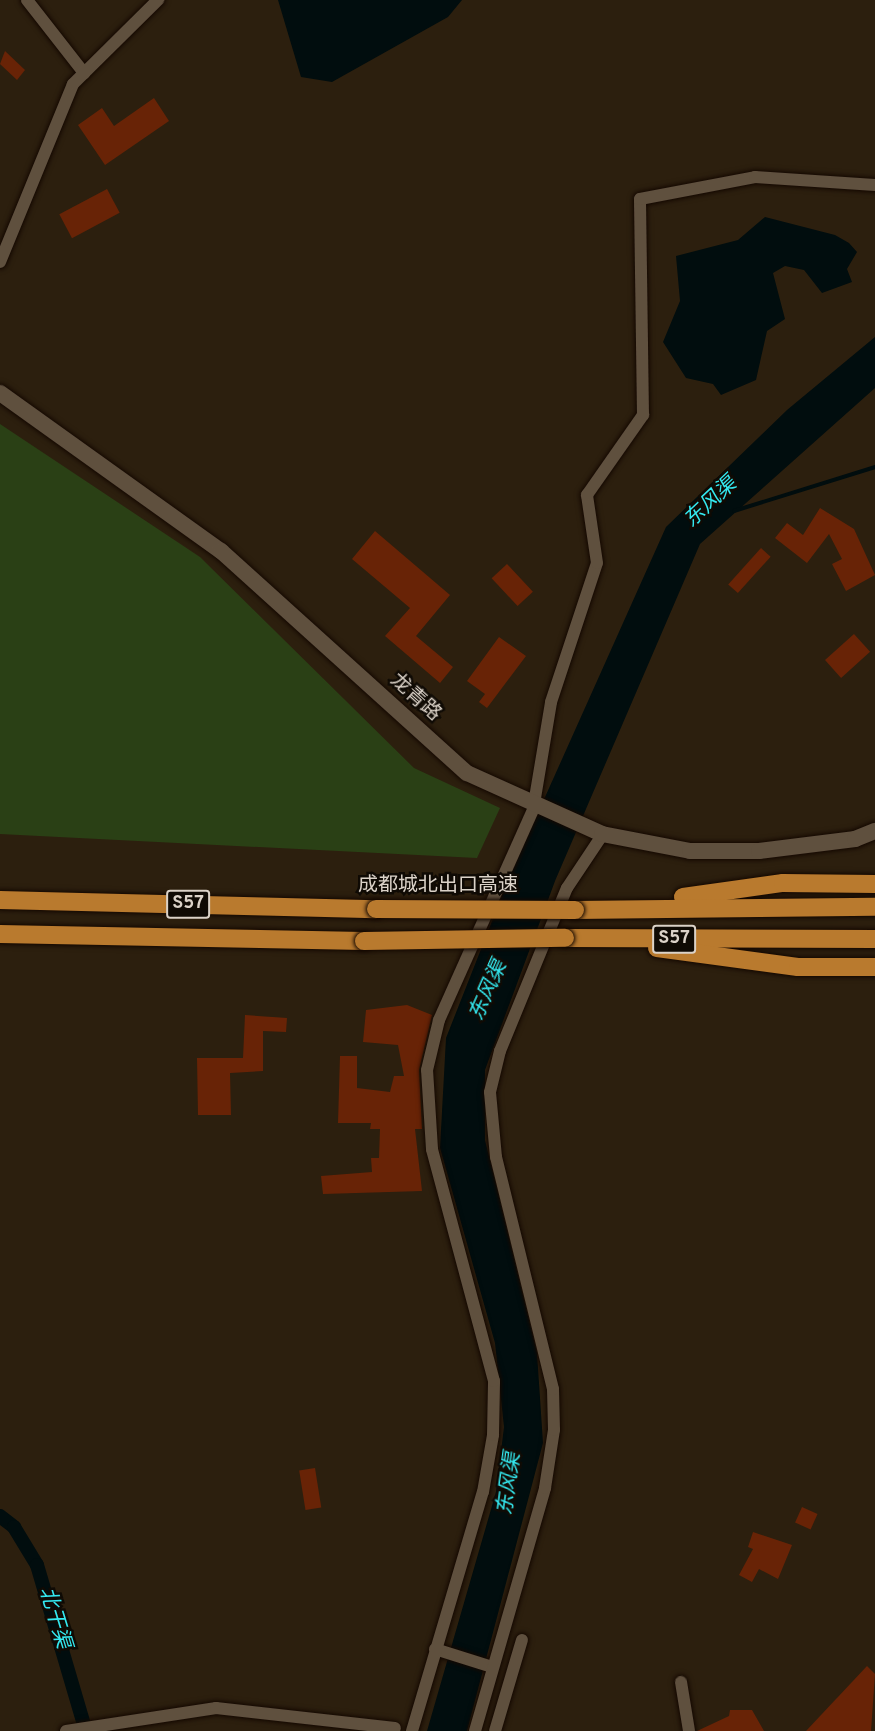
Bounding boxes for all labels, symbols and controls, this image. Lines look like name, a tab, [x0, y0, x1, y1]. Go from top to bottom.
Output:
water label: 东风渠	[679, 472, 743, 534]
street label: 龙青路	[385, 669, 445, 727]
street label: 成都城北出口高速	[358, 874, 518, 898]
road number: S57	[166, 889, 210, 919]
road number: S57	[652, 924, 696, 954]
water label: 东风渠	[465, 957, 513, 1025]
water label: 东风渠	[493, 1451, 527, 1517]
water label: 北干渠	[33, 1584, 75, 1652]

